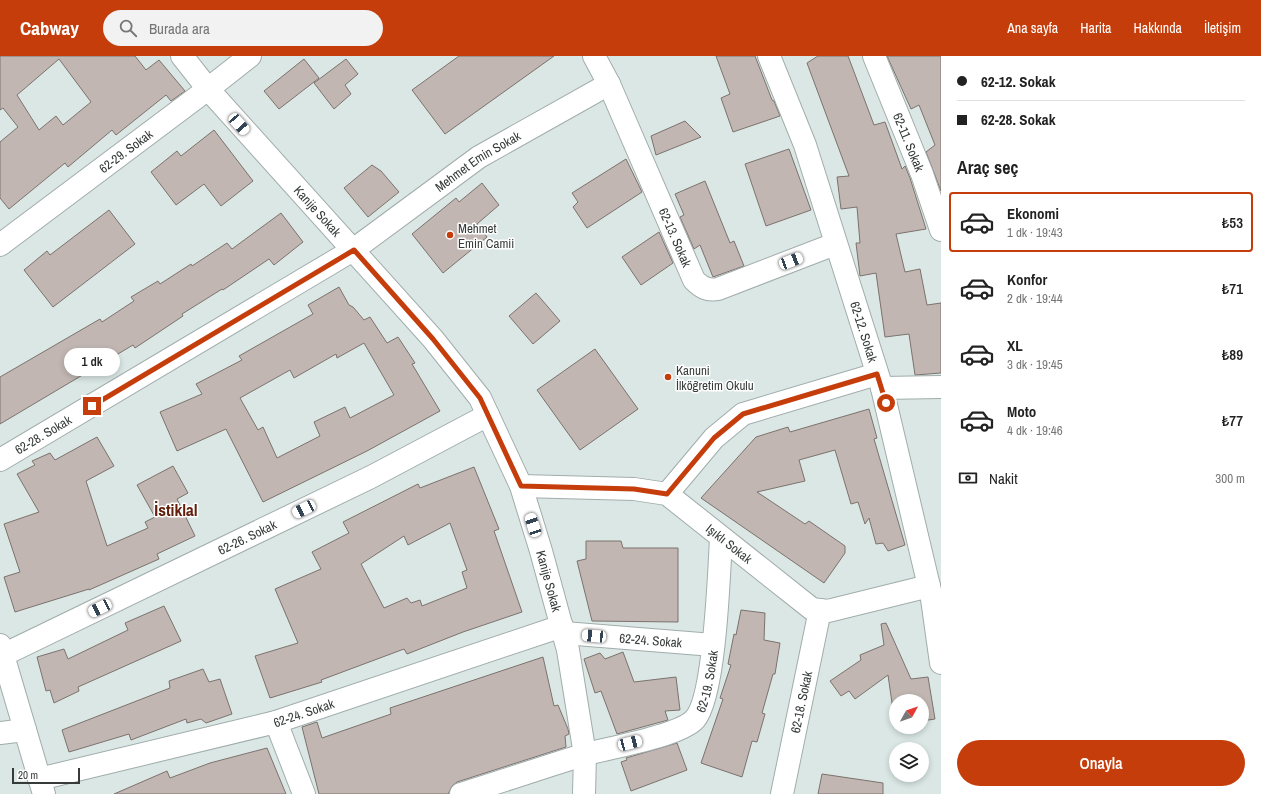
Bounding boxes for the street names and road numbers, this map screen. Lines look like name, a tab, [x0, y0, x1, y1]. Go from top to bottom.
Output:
street label: 62-11. Sokak	[889, 110, 929, 175]
street label: 62-29. Sokak	[95, 125, 156, 176]
street label: Mehmet Emin Sokak	[431, 127, 524, 195]
street label: Kanije Sokak	[290, 182, 346, 240]
street label: 62-13. Sokak	[655, 205, 696, 270]
street label: 62-12. Sokak	[847, 299, 882, 365]
street label: 62-28. Sokak	[12, 411, 75, 458]
street label: 62-26. Sokak	[215, 515, 280, 558]
street label: Işıklı Sokak	[703, 520, 757, 567]
street label: Kanije Sokak	[533, 548, 566, 614]
street label: 62-24. Sokak	[619, 629, 683, 651]
street label: 62-19. Sokak	[692, 649, 721, 715]
street label: 62-18. Sokak	[786, 669, 816, 734]
street label: 62-24. Sokak	[271, 694, 337, 731]

